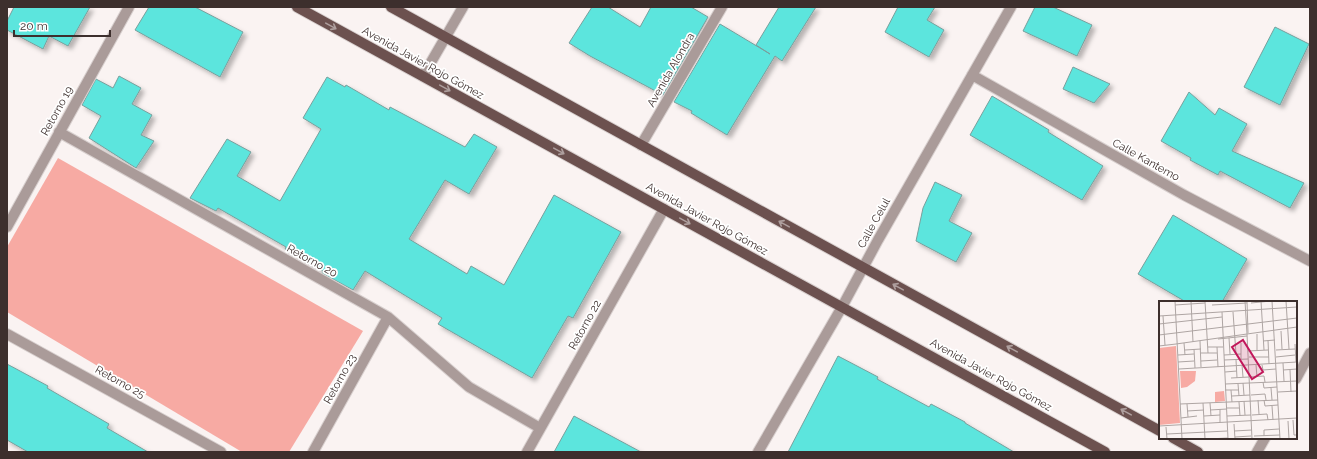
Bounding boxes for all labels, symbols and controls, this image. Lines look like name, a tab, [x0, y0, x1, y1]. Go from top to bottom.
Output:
scale bar	[14, 12, 110, 38]
text: 20 m	[20, 19, 48, 33]
one-way arrow	[325, 22, 337, 30]
street label: Avenida Javier Rojo Gómez	[360, 24, 487, 102]
street label: Avenida Alondra	[645, 31, 697, 109]
street label: Retorno 19	[38, 84, 76, 138]
one-way arrow	[439, 85, 451, 93]
street label: Calle Kantemo	[1110, 136, 1182, 184]
one-way arrow	[553, 148, 565, 156]
street label: Avenida Javier Rojo Gómez	[644, 180, 771, 258]
street label: Calle Celul	[855, 196, 893, 250]
one-way arrow	[679, 217, 691, 225]
one-way arrow	[778, 219, 790, 227]
street label: Retorno 20	[285, 242, 340, 280]
one-way arrow	[892, 282, 904, 290]
street label: Retorno 22	[566, 298, 604, 352]
inset map	[1159, 301, 1297, 439]
street label: Avenida Javier Rojo Gómez	[928, 336, 1055, 414]
one-way arrow	[1006, 345, 1018, 353]
street label: Retorno 23	[321, 352, 359, 406]
street label: Retorno 25	[93, 363, 147, 401]
one-way arrow	[1120, 408, 1132, 415]

